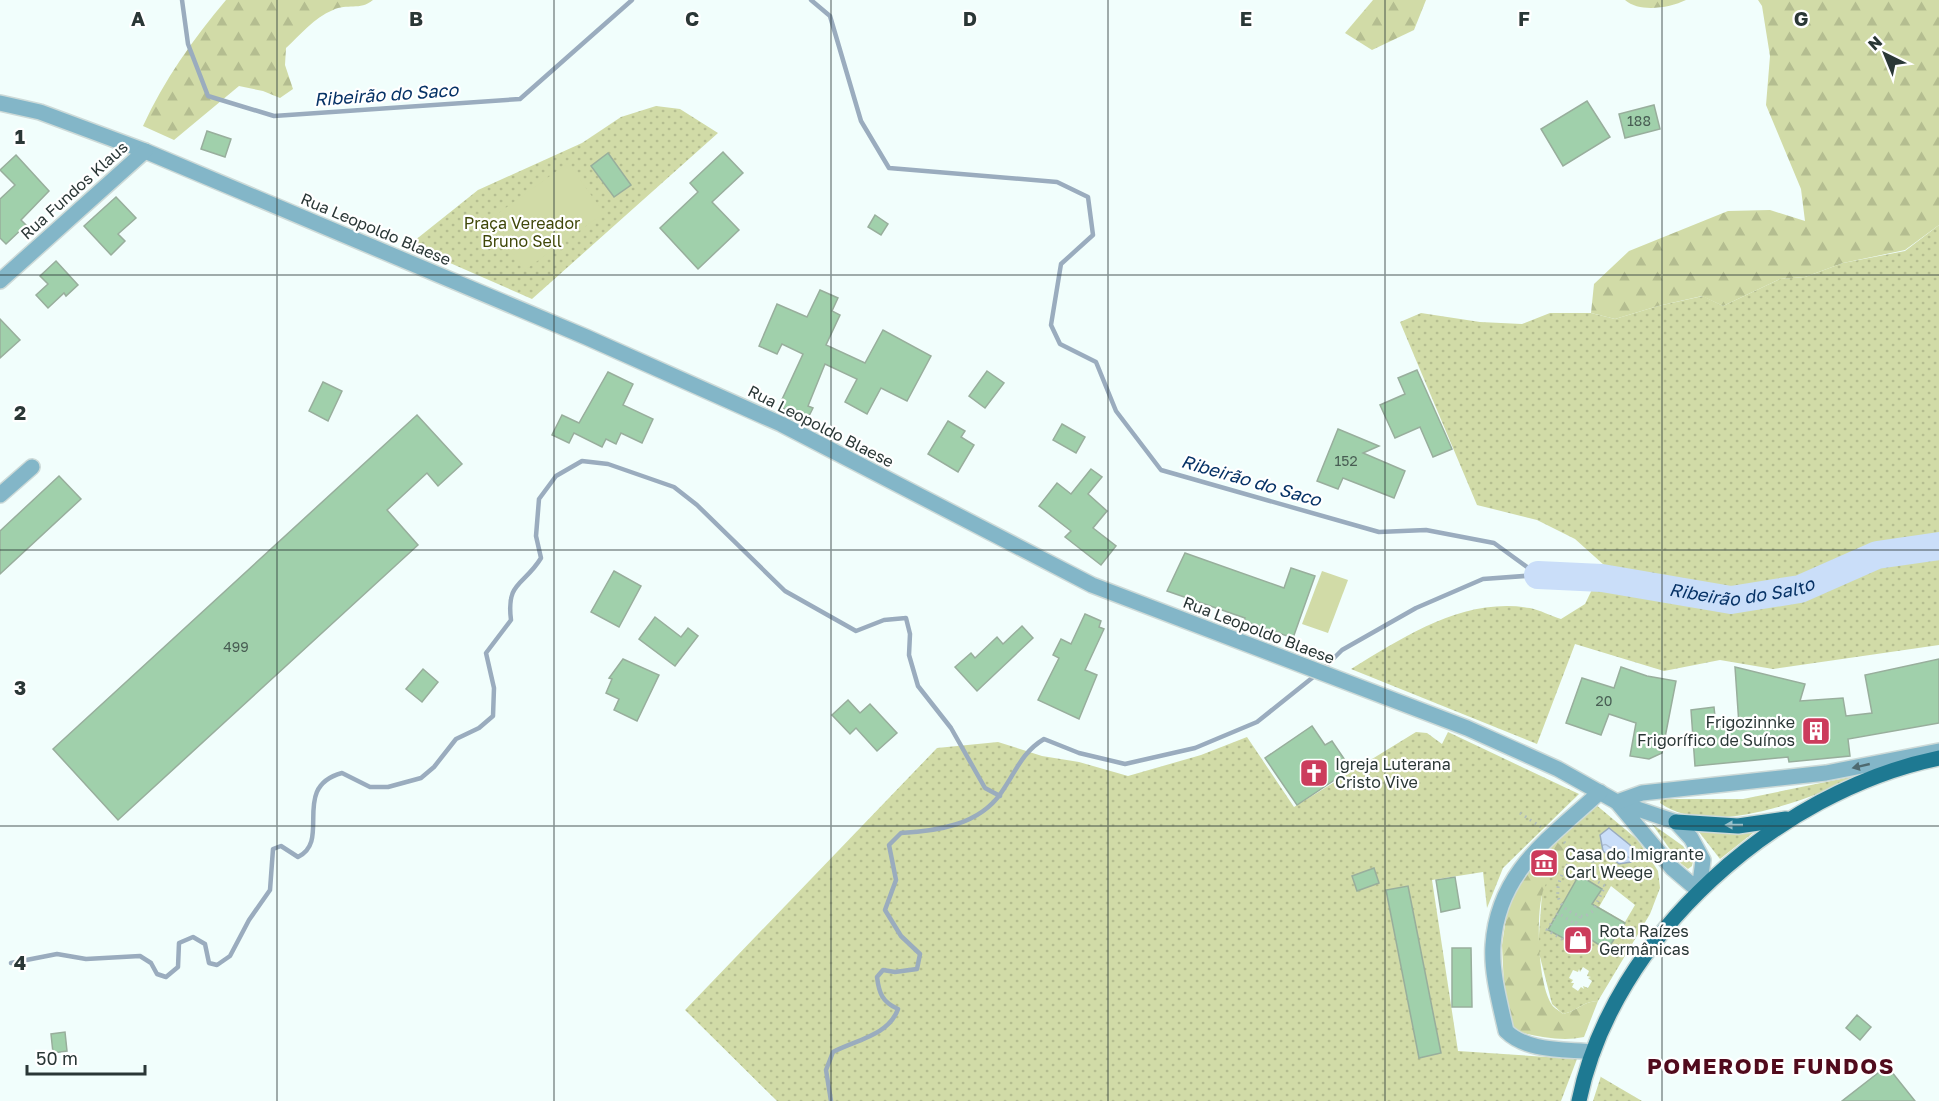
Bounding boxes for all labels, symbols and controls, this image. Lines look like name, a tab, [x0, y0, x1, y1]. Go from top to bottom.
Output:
text: A	[131, 6, 145, 30]
text: B	[409, 6, 423, 30]
text: C	[685, 6, 699, 30]
text: D	[963, 6, 977, 30]
text: E	[1240, 6, 1252, 30]
text: F	[1518, 6, 1530, 30]
text: G	[1794, 6, 1808, 30]
north arrow	[1855, 24, 1915, 84]
text: N	[1863, 32, 1886, 54]
water label: Ribeirão do Saco	[313, 78, 460, 110]
house number: 188	[1627, 112, 1651, 129]
text: 1	[15, 124, 25, 148]
street label: Rua Fundos Klaus	[16, 137, 132, 243]
street label: Rua Leopoldo Blaese	[298, 188, 454, 270]
park label: Praça Vereador Bruno Sell	[464, 213, 580, 251]
street label: Rua Leopoldo Blaese	[745, 381, 897, 471]
text: 2	[14, 400, 26, 424]
water label: Ribeirão do Saco	[1179, 450, 1325, 511]
house number: 152	[1334, 452, 1358, 469]
water label: Ribeirão do Salto	[1668, 572, 1819, 610]
street label: Rua Leopoldo Blaese	[1180, 592, 1338, 668]
house number: 499	[223, 638, 249, 655]
text: 3	[14, 675, 26, 699]
house number: 20	[1596, 692, 1612, 709]
place label: Frigozinnke Frigorífico de Suínos	[1637, 712, 1795, 750]
building icon: Frigozinnke Frigorífico de Suínos	[1800, 715, 1832, 747]
place label: Igreja Luterana Cristo Vive	[1335, 754, 1451, 792]
church icon: Igreja Luterana Cristo Vive	[1298, 757, 1330, 789]
one-way arrow	[1852, 761, 1870, 771]
one-way arrow	[1725, 820, 1744, 830]
place label: Casa do Imigrante Carl Weege	[1565, 844, 1704, 882]
museum icon: Casa do Imigrante Carl Weege	[1528, 847, 1560, 879]
place label: Rota Raízes Germânicas	[1599, 921, 1689, 959]
shop icon: Rota Raízes Germânicas	[1562, 924, 1594, 956]
text: 4	[14, 950, 26, 974]
scale bar	[27, 1038, 146, 1076]
text: 50 m	[36, 1047, 78, 1069]
district label: POMERODE FUNDOS	[1647, 1052, 1895, 1079]

